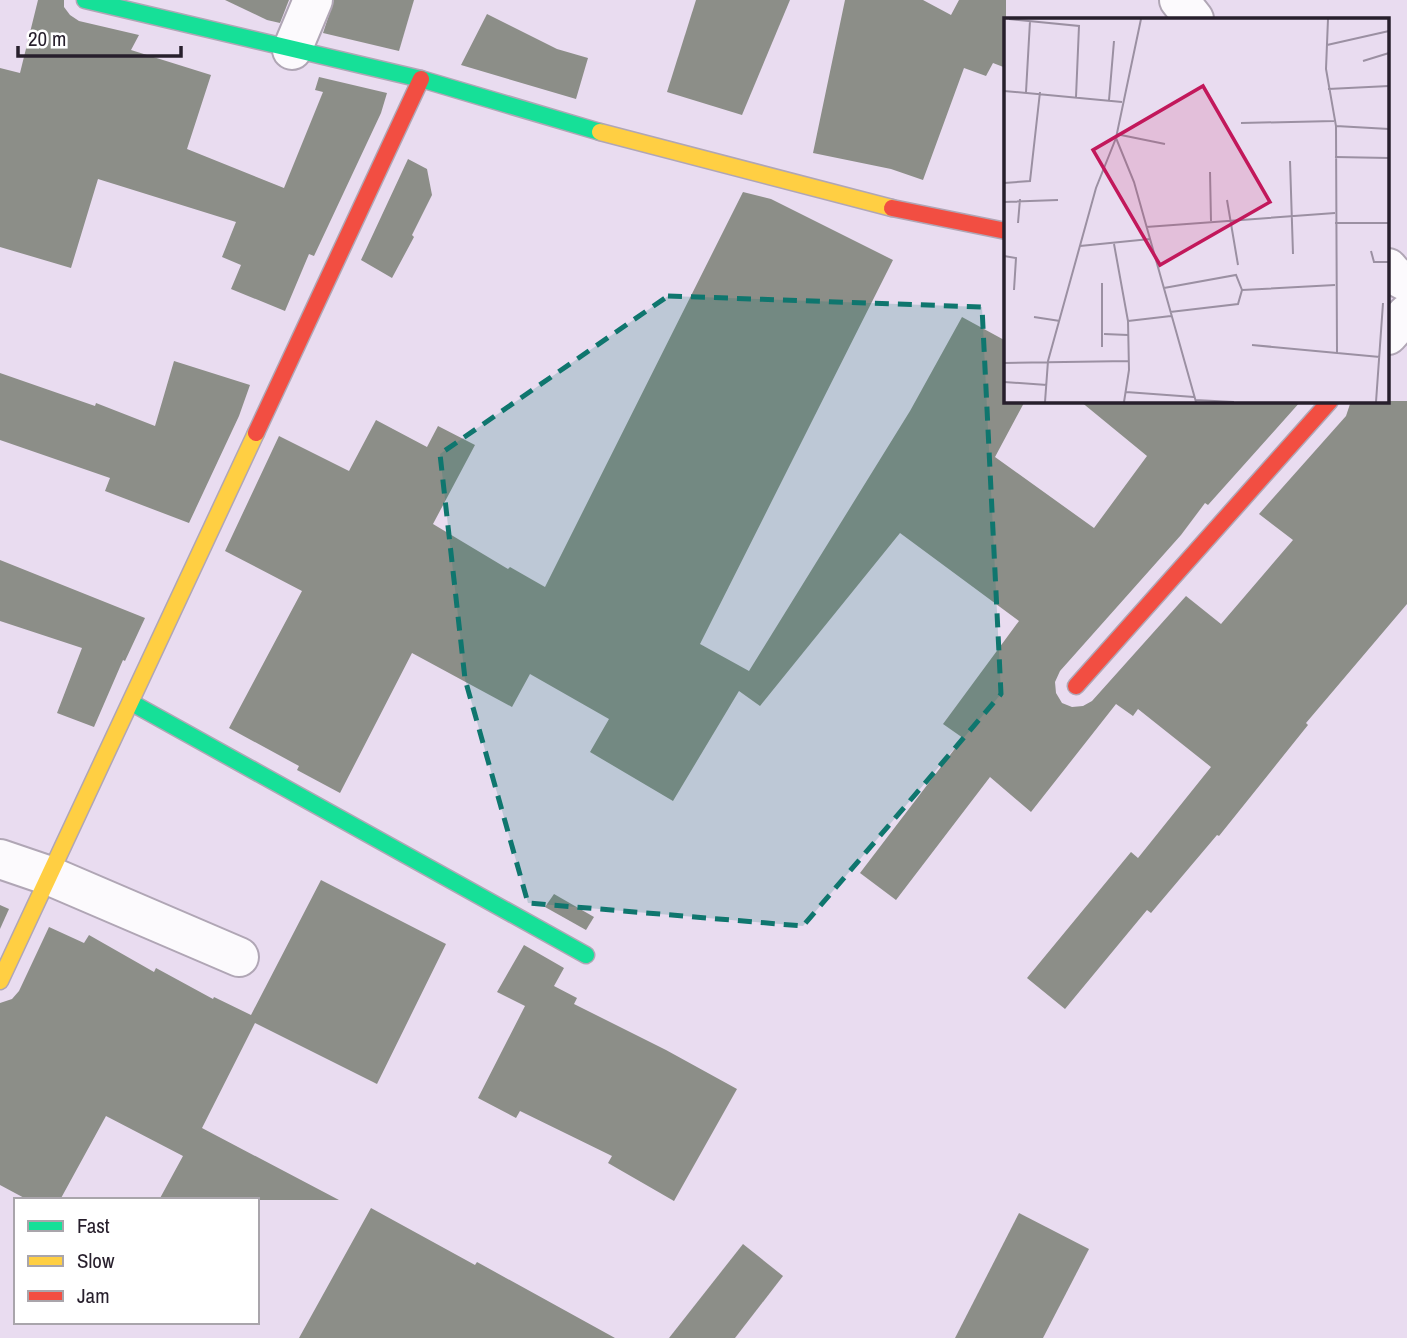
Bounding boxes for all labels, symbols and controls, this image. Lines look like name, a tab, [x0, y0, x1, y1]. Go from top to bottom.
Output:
scale bar	[18, 14, 180, 58]
inset map	[1004, 18, 1390, 402]
text: 20 m	[28, 24, 66, 53]
legend	[14, 1198, 259, 1324]
text: Fast	[77, 1211, 110, 1240]
text: Slow	[77, 1246, 115, 1275]
text: Jam	[77, 1281, 110, 1310]

